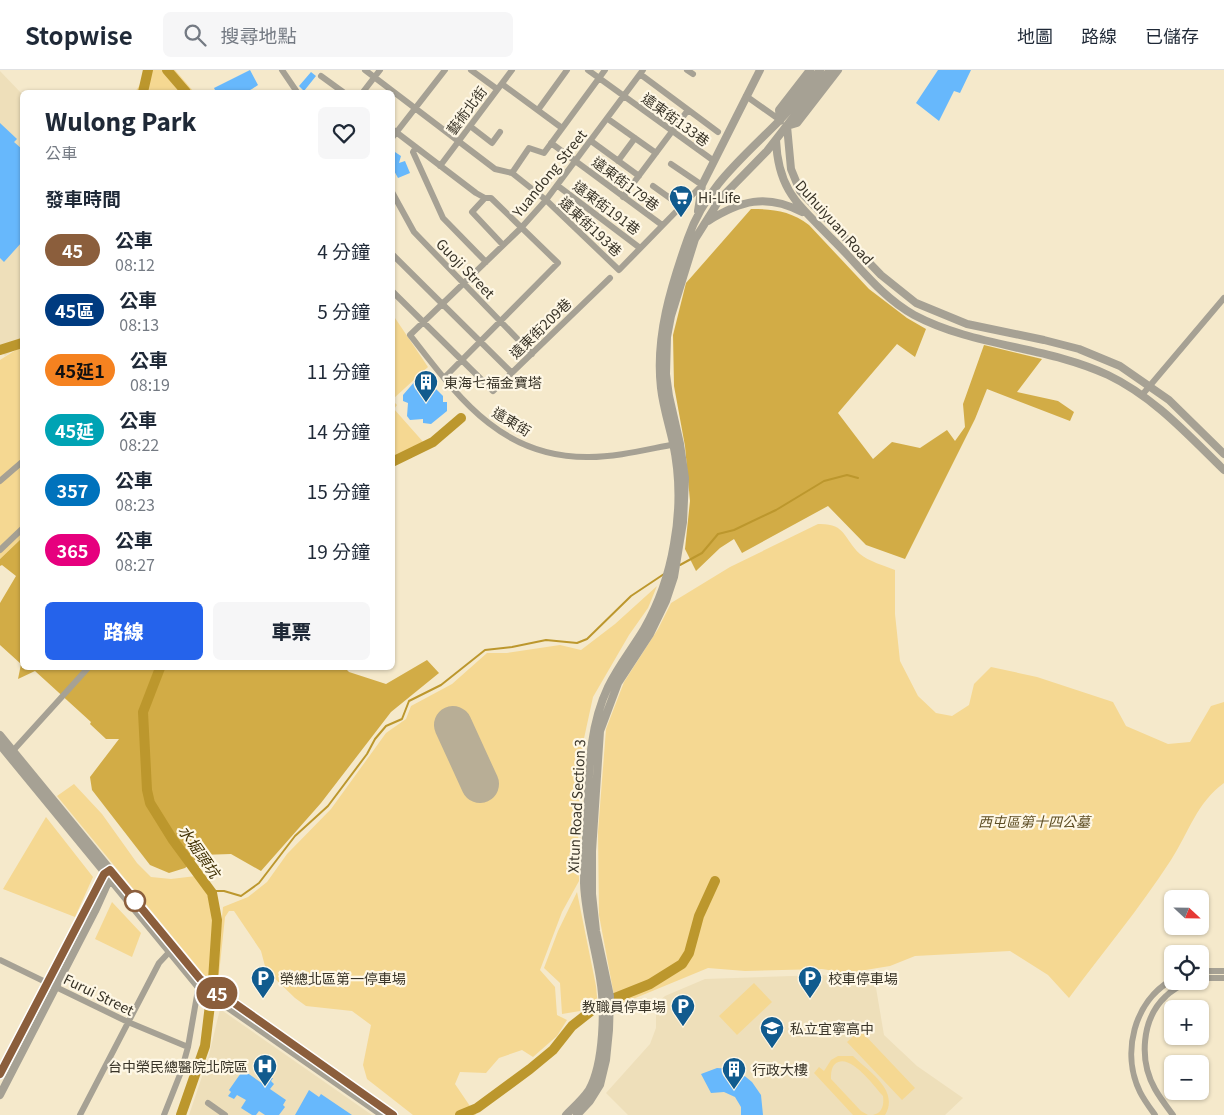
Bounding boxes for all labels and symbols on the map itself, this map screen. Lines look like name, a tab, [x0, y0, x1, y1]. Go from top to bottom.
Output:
street label: 藝術北街	[441, 82, 491, 138]
street label: 遠東街133巷	[638, 88, 714, 150]
street label: Yuandong Street	[507, 124, 591, 222]
street label: 遠東街179巷	[588, 151, 664, 215]
street label: 遠東街191巷	[569, 175, 645, 239]
street label: Duhuiyuan Road	[792, 175, 878, 269]
supermarket icon: Hi-Life	[668, 184, 694, 218]
place label: Hi-Life	[698, 187, 741, 207]
street label: 遠東街193巷	[555, 192, 627, 260]
street label: Guoji Street	[432, 234, 500, 303]
street label: 遠東街209巷	[505, 293, 575, 363]
building icon: 東海七福金寶塔	[413, 369, 439, 403]
place label: 東海七福金寶塔	[444, 372, 542, 392]
street label: 遠東街	[489, 402, 535, 440]
street label: Xitun Road Section 3	[563, 739, 589, 873]
park label: 西屯區第十四公墓	[978, 811, 1092, 831]
water label: 水堀頭坑	[174, 820, 227, 883]
unlabelled marker	[124, 890, 146, 912]
north arrow	[1164, 890, 1209, 935]
parking icon: 榮總北區第一停車場	[250, 965, 276, 999]
parking icon: 校車停車場	[797, 965, 823, 999]
street label: Furui Street	[61, 968, 138, 1020]
place label: 榮總北區第一停車場	[280, 968, 406, 988]
place label: 校車停車場	[828, 968, 898, 988]
line badge: 45	[194, 977, 240, 1009]
parking icon: 教職員停車場	[670, 993, 696, 1027]
place label: 教職員停車場	[582, 996, 666, 1016]
school or university icon: 私立宜寧高中	[759, 1015, 785, 1049]
place label: 私立宜寧高中	[790, 1018, 874, 1038]
hospital icon: 台中榮民總醫院北院區	[252, 1053, 278, 1087]
place label: 台中榮民總醫院北院區	[108, 1056, 248, 1076]
building icon: 行政大樓	[721, 1056, 747, 1090]
place label: 行政大樓	[752, 1059, 808, 1079]

